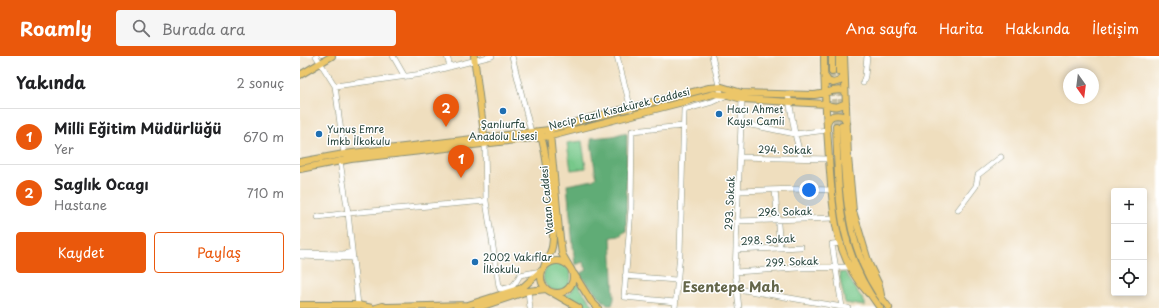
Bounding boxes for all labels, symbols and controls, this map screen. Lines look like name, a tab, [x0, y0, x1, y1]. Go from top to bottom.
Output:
search box	[116, 10, 396, 46]
text: Roamly	[20, 14, 92, 42]
icon: search	[130, 17, 152, 39]
text: Burada ara	[162, 17, 245, 40]
text: Ana sayfa	[846, 18, 917, 39]
text: Harita	[939, 18, 983, 39]
text: Hakkında	[1005, 18, 1070, 39]
text: İletişim	[1092, 18, 1139, 39]
north arrow	[1063, 68, 1099, 104]
text: Yakında	[16, 69, 86, 95]
text: 2 sonuç	[236, 73, 284, 92]
street label: Necip Fazıl Kısakürek Caddesi	[547, 83, 691, 133]
pin: 2	[433, 94, 459, 127]
place label: Hacı Ahmet Kaysı Camii	[727, 101, 784, 129]
marker: Şanlıurfa Anadolu Lisesi	[498, 106, 508, 116]
marker: Hacı Ahmet Kaysı Camii	[714, 109, 724, 119]
text: Milli Eğitim Müdürlüğü	[54, 116, 222, 139]
place label: Şanlıurfa Anadolu Lisesi	[469, 116, 537, 143]
place label: Yunus Emre İmkb İlkokulu	[327, 121, 390, 148]
text: 1	[26, 127, 32, 146]
text: 670 m	[243, 127, 284, 146]
marker: Yunus Emre İmkb İlkokulu	[314, 129, 324, 139]
text: Yer	[54, 139, 74, 158]
street label: 294. Sokak	[758, 141, 812, 157]
pin: 1	[448, 145, 474, 178]
street label: Vatan Caddesi	[536, 165, 556, 235]
text: Saglık Ocagı	[54, 172, 149, 195]
street label: 293. Sokak	[720, 175, 738, 230]
your location	[799, 180, 819, 200]
text: 2	[24, 183, 34, 202]
text: 710 m	[247, 183, 284, 202]
map controls	[1111, 188, 1147, 296]
button: +	[1111, 188, 1147, 224]
text: Hastane	[54, 195, 107, 214]
street label: 296. Sokak	[757, 203, 813, 219]
button: −	[1111, 224, 1147, 260]
street label: 298. Sokak	[740, 230, 796, 248]
button: Kaydet	[16, 232, 146, 273]
button: Paylaş	[154, 232, 284, 273]
place label: 2002 Vakıflar İlkokulu	[483, 249, 552, 276]
street label: 299. Sokak	[765, 253, 819, 269]
marker: 2002 Vakıflar İlkokulu	[470, 257, 480, 267]
button: locate	[1111, 260, 1147, 296]
district label: Esentepe Mah.	[682, 276, 784, 297]

